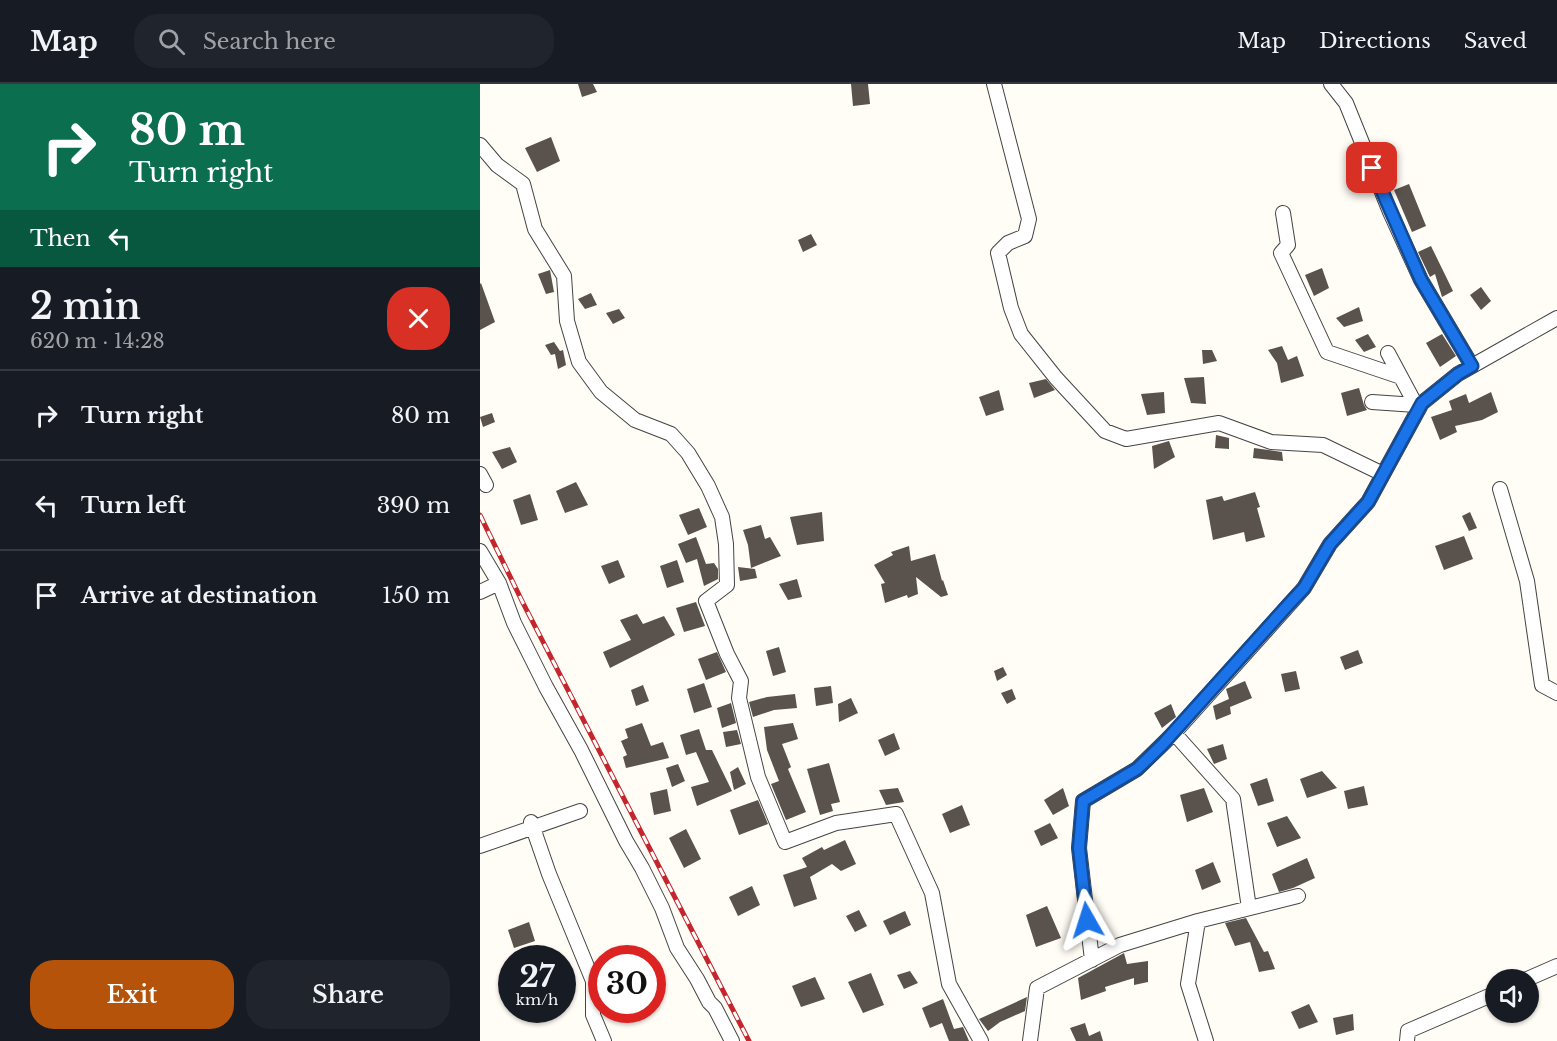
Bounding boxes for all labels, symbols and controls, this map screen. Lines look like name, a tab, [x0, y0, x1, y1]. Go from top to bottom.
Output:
search box	[134, 14, 554, 68]
text: Map	[30, 24, 98, 59]
icon: search	[155, 25, 188, 58]
text: Search here	[203, 28, 336, 55]
text: Map	[1237, 28, 1286, 54]
text: Directions	[1319, 28, 1431, 54]
text: Saved	[1464, 28, 1527, 54]
text: 80 m	[129, 104, 245, 156]
icon: right	[30, 108, 108, 186]
pin	[1346, 142, 1397, 193]
icon: arrive	[1355, 151, 1388, 184]
text: Turn right	[129, 156, 273, 189]
icon: left	[103, 222, 136, 255]
text: Then	[30, 225, 91, 252]
text: 2 min	[30, 284, 141, 329]
button: close	[387, 287, 450, 350]
text: 620 m · 14:28	[30, 329, 165, 353]
icon: right	[30, 399, 63, 432]
text: Turn right	[81, 402, 203, 429]
text: 80 m	[391, 402, 450, 429]
icon: left	[30, 489, 63, 522]
text: Turn left	[81, 492, 186, 519]
text: 390 m	[377, 492, 450, 519]
icon: arrive	[30, 579, 63, 612]
text: Arrive at destination	[81, 582, 318, 609]
text: 150 m	[382, 582, 450, 609]
position arrow	[1055, 888, 1119, 952]
speed limit sign: 30	[588, 945, 666, 1023]
text: 27	[519, 958, 555, 995]
button: Exit	[30, 960, 234, 1029]
button: Share	[246, 960, 450, 1029]
map controls	[1485, 969, 1539, 1023]
button: sound	[1485, 969, 1539, 1023]
text: km/h	[516, 990, 558, 1009]

